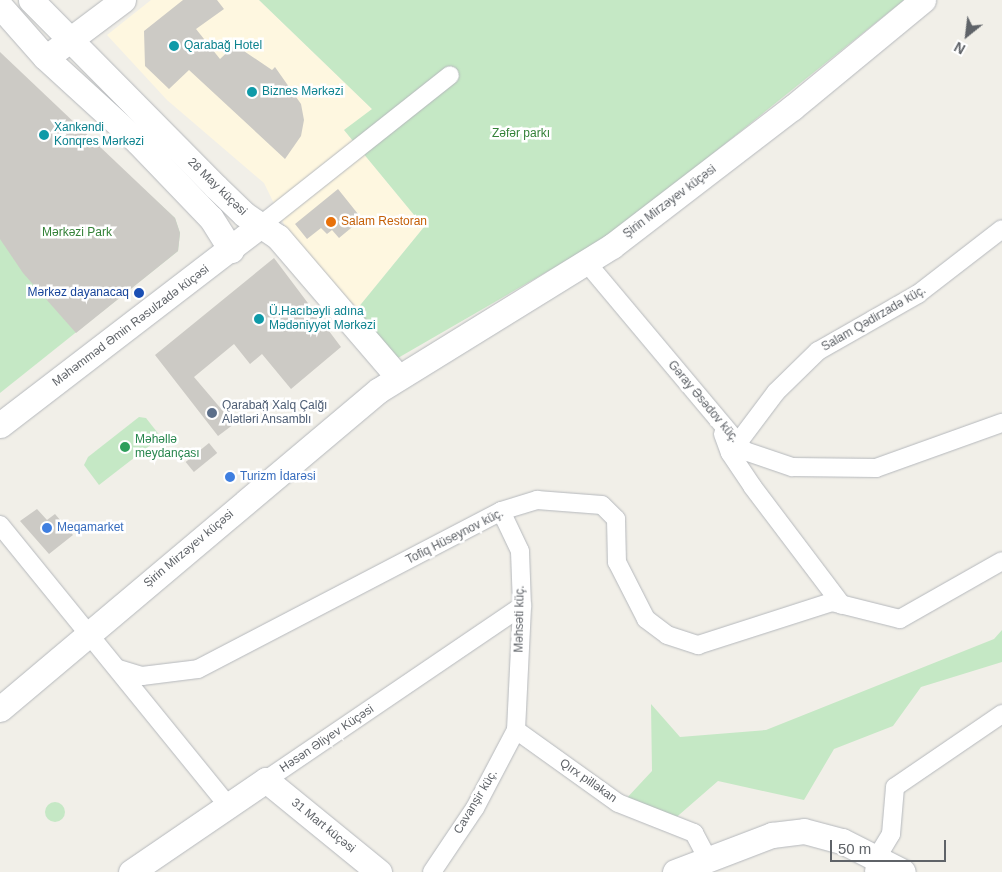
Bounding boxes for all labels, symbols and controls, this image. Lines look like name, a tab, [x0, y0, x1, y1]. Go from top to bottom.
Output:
north arrow	[942, 10, 992, 60]
place label: Qarabağ Hotel	[184, 39, 262, 53]
text: N	[951, 39, 968, 58]
marker: Qarabağ Hotel	[168, 40, 180, 52]
place label: Biznes Mərkəzi	[262, 85, 343, 99]
marker: Biznes Mərkəzi	[246, 86, 258, 98]
place label: Xankəndi Konqres Mərkəzi	[54, 121, 144, 149]
park label: Zəfər parkı	[492, 127, 550, 141]
marker: Xankəndi Konqres Mərkəzi	[38, 129, 50, 141]
street label: 28 May küçəsi	[184, 155, 250, 219]
street label: Şirin Mirzəyev küçəsi	[621, 162, 719, 242]
place label: Salam Restoran	[341, 215, 427, 229]
marker: Salam Restoran	[325, 216, 337, 228]
park label: Mərkəzi Park	[42, 226, 112, 240]
street label: Məhəmməd Əmin Rəsulzadə küçəsi	[50, 262, 212, 390]
street label: Salam Qədirzadə küç.	[819, 283, 929, 355]
place label: Mərkəz dayanacaq	[28, 286, 129, 300]
marker: Mərkəz dayanacaq	[133, 287, 145, 299]
place label: Ü.Hacıbəyli adına Mədəniyyət Mərkəzi	[269, 305, 376, 333]
marker: Ü.Hacıbəyli adına Mədəniyyət Mərkəzi	[253, 313, 265, 325]
street label: Gəray Əsədov küç.	[665, 358, 741, 446]
place label: Qarabağ Xalq Çalğı Alətləri Ansamblı	[222, 399, 327, 427]
marker: Qarabağ Xalq Çalğı Alətləri Ansamblı	[206, 407, 218, 419]
place label: Məhəllə meydançası	[135, 433, 200, 461]
marker: Məhəllə meydançası	[119, 441, 131, 453]
place label: Turizm İdarəsi	[240, 470, 316, 484]
marker: Turizm İdarəsi	[224, 471, 236, 483]
street label: Tofiq Hüseynov küç.	[404, 506, 506, 568]
street label: Şirin Mirzəyev küçəsi	[141, 507, 237, 591]
place label: Meqamarket	[57, 521, 124, 535]
marker: Meqamarket	[41, 522, 53, 534]
street label: Məhsəti küç.	[512, 585, 528, 653]
street label: Həsən Əliyev Küçəsi	[277, 702, 377, 776]
street label: Qırx pilləkan	[557, 756, 619, 806]
street label: Cavanşir küç.	[451, 767, 501, 837]
street label: 31 Mart küçəsi	[288, 796, 358, 856]
scale bar	[832, 830, 948, 862]
text: 50 m	[838, 840, 871, 857]

